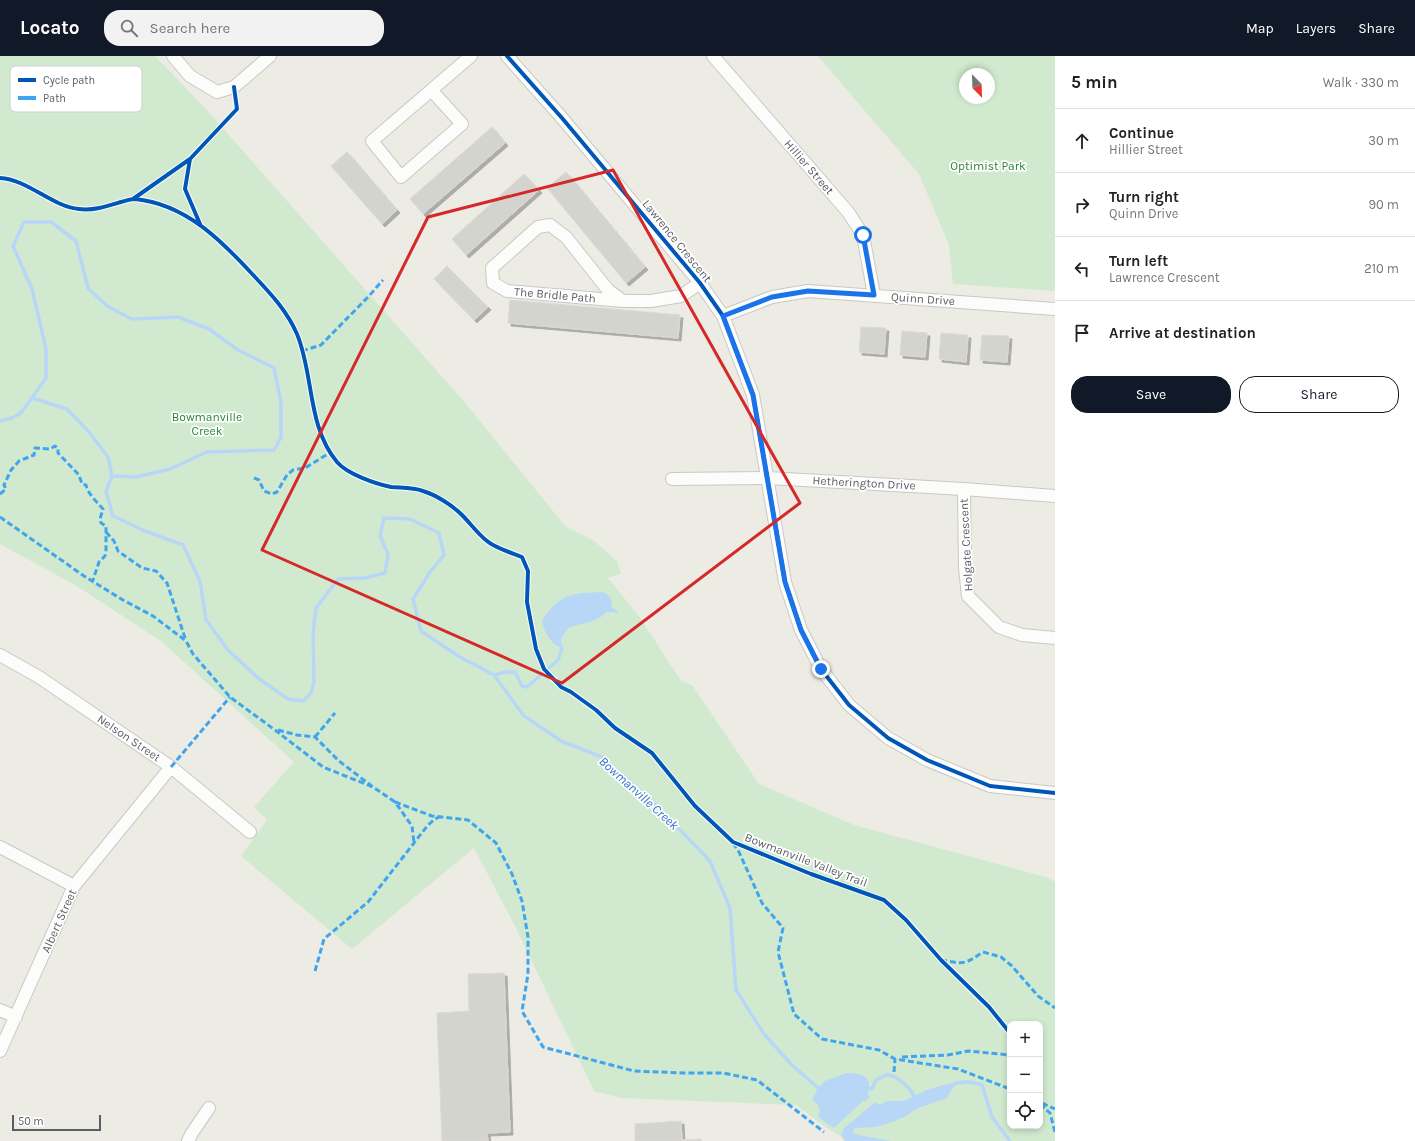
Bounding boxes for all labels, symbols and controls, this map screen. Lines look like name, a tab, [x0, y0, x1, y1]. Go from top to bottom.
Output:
search box	[104, 10, 384, 46]
text: Locato	[20, 17, 80, 39]
icon: search	[118, 17, 140, 39]
text: Search here	[150, 19, 230, 37]
text: Map	[1246, 20, 1274, 37]
text: Layers	[1296, 20, 1336, 37]
text: Share	[1358, 20, 1395, 37]
legend	[10, 66, 142, 112]
north arrow	[959, 68, 995, 104]
text: 5 min	[1071, 72, 1118, 92]
text: Cycle path	[43, 74, 95, 87]
text: Walk · 330 m	[1323, 75, 1399, 90]
text: Path	[43, 92, 66, 105]
text: Continue	[1109, 124, 1174, 142]
icon: ahead	[1071, 130, 1093, 152]
text: 30 m	[1368, 133, 1399, 148]
street label: Hillier Street	[781, 137, 837, 198]
text: Hillier Street	[1109, 142, 1183, 157]
park label: Optimist Park	[950, 159, 1026, 173]
text: Turn right	[1109, 188, 1179, 206]
icon: right	[1071, 194, 1093, 216]
street label: Lawrence Crescent	[639, 197, 715, 285]
text: 90 m	[1368, 197, 1399, 212]
text: Quinn Drive	[1109, 206, 1178, 221]
route start	[854, 226, 872, 244]
text: Turn left	[1109, 252, 1168, 270]
icon: left	[1071, 258, 1093, 280]
text: 210 m	[1364, 261, 1399, 276]
text: Lawrence Crescent	[1109, 270, 1220, 285]
street label: The Bridle Path	[513, 284, 597, 306]
street label: Quinn Drive	[891, 290, 955, 308]
icon: arrive	[1071, 322, 1093, 344]
text: Arrive at destination	[1109, 324, 1256, 342]
button: Save	[1071, 376, 1231, 413]
button: Share	[1239, 376, 1399, 413]
park label: Bowmanville Creek	[172, 410, 242, 438]
street label: Hetherington Drive	[812, 473, 916, 493]
street label: Holgate Crescent	[957, 498, 975, 592]
route end	[812, 660, 830, 678]
street label: Nelson Street	[95, 712, 164, 765]
water label: Bowmanville Creek	[596, 753, 682, 833]
street label: Bowmanville Valley Trail	[743, 830, 869, 890]
street label: Albert Street	[39, 887, 79, 955]
map controls	[1007, 1021, 1043, 1129]
button: +	[1007, 1021, 1043, 1057]
button: −	[1007, 1057, 1043, 1093]
button: locate	[1007, 1093, 1043, 1129]
scale bar	[12, 1113, 101, 1132]
text: 50 m	[18, 1115, 44, 1128]

